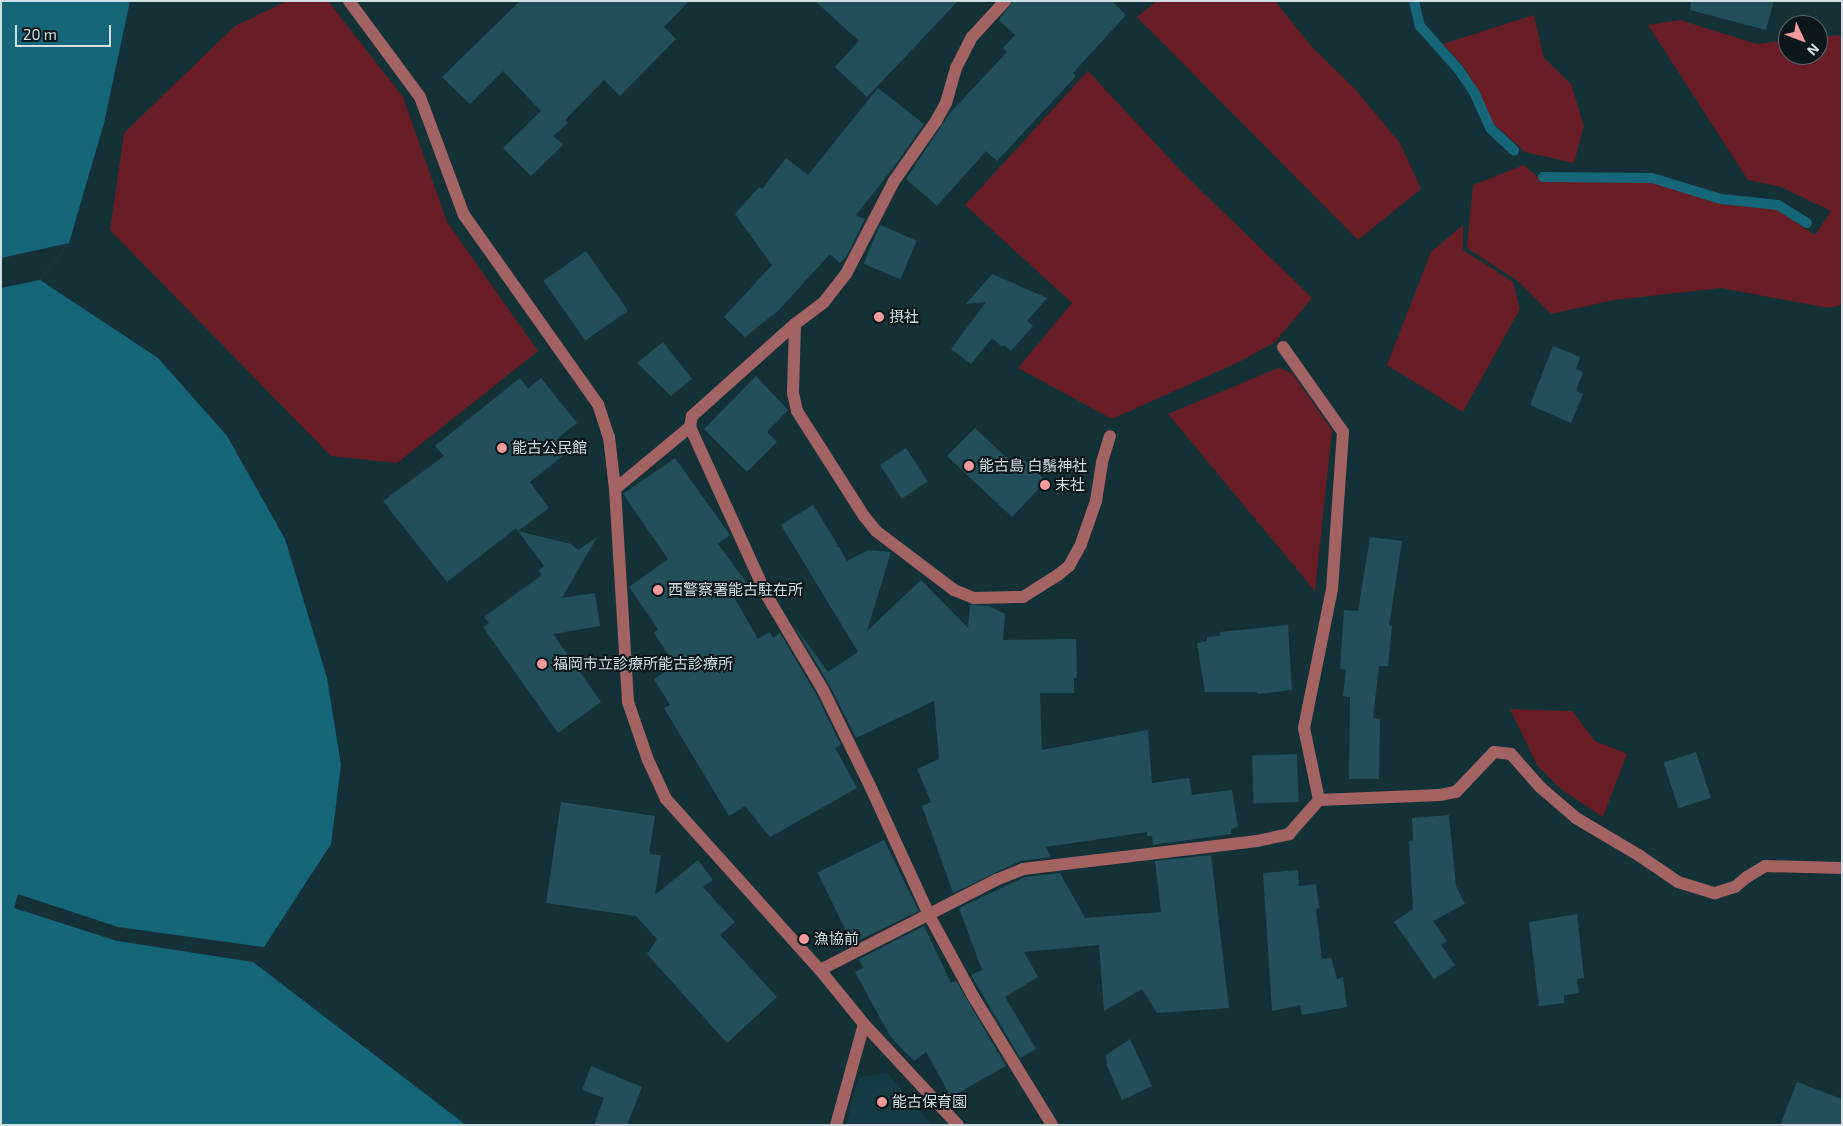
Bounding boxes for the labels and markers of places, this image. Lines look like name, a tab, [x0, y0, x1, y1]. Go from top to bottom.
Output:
place label: 摂社	[889, 308, 919, 326]
marker: 摂社	[873, 311, 885, 323]
place label: 能古公民館	[512, 439, 587, 457]
marker: 能古公民館	[496, 442, 508, 454]
place label: 能古島 白鬚神社	[979, 457, 1087, 475]
marker: 能古島 白鬚神社	[963, 460, 975, 472]
place label: 末社	[1055, 476, 1085, 494]
marker: 末社	[1039, 479, 1051, 491]
place label: 西警察署能古駐在所	[668, 581, 803, 599]
marker: 西警察署能古駐在所	[652, 584, 664, 596]
place label: 福岡市立診療所能古診療所	[553, 655, 733, 673]
marker: 福岡市立診療所能古診療所	[535, 657, 549, 671]
place label: 漁協前	[814, 930, 859, 948]
marker: 漁協前	[798, 933, 810, 945]
place label: 能古保育園	[892, 1093, 967, 1111]
marker: 能古保育園	[876, 1096, 888, 1108]

